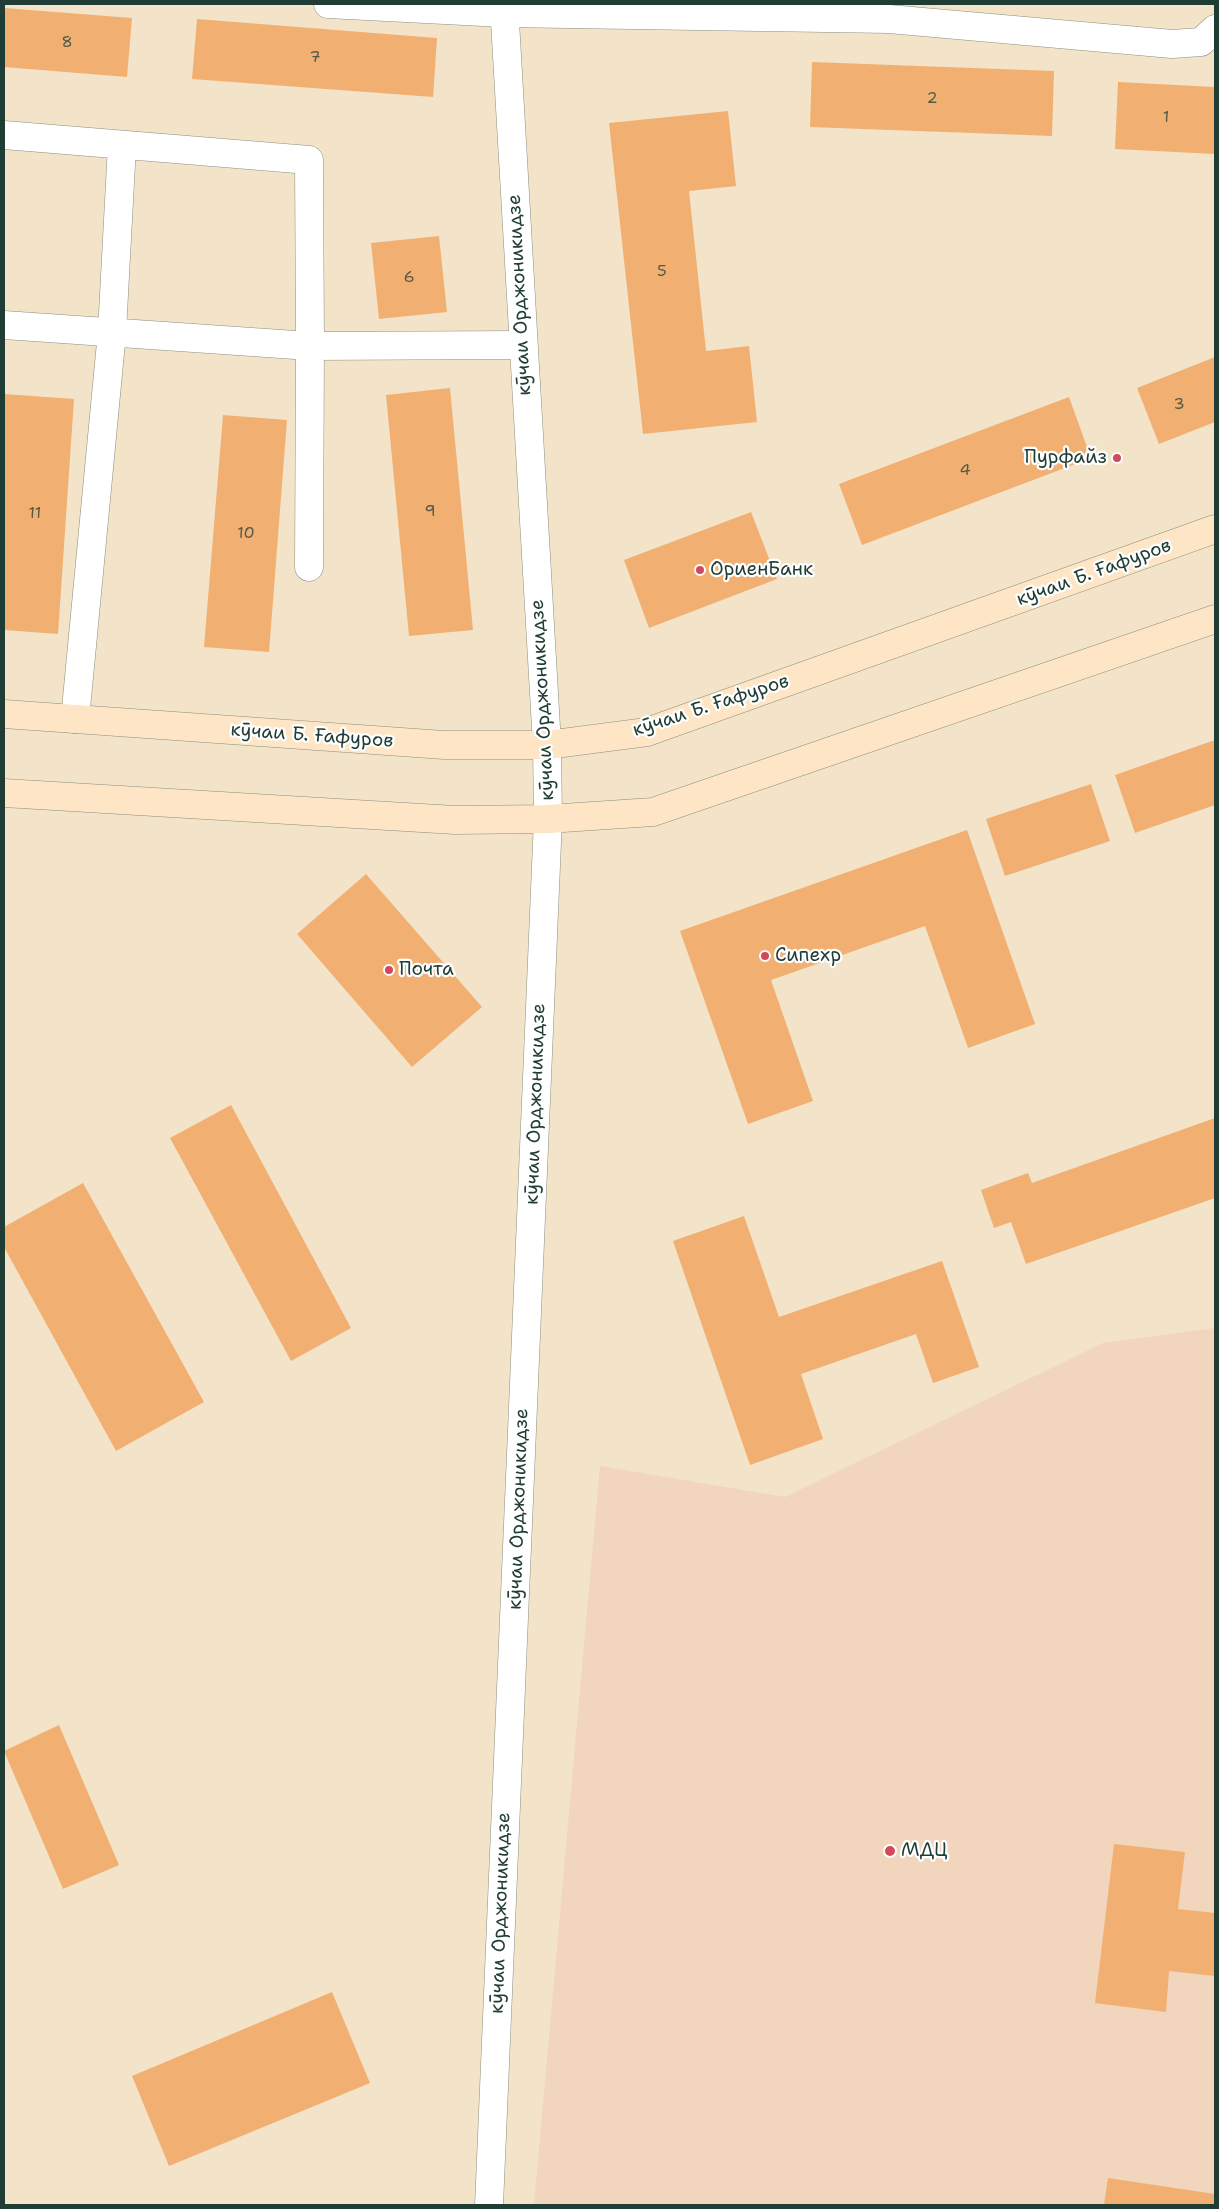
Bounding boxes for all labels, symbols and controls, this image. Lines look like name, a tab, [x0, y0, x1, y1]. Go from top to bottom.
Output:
house number: 8	[61, 33, 73, 53]
house number: 7	[309, 48, 321, 68]
house number: 2	[926, 89, 938, 109]
house number: 1	[1163, 108, 1169, 128]
street label: кӯчаи Орджоникидзе	[503, 194, 537, 396]
house number: 5	[657, 262, 667, 282]
house number: 6	[403, 268, 415, 288]
house number: 3	[1173, 395, 1185, 415]
place label: Пурфайз	[1024, 447, 1107, 469]
marker: Пурфайз	[1111, 452, 1123, 464]
house number: 4	[959, 461, 971, 481]
house number: 9	[424, 502, 436, 522]
house number: 11	[29, 504, 41, 524]
house number: 10	[237, 524, 255, 544]
street label: кӯчаи Б. Ғафуров	[1014, 534, 1174, 612]
place label: ОриенБанк	[710, 559, 813, 581]
marker: ОриенБанк	[694, 564, 706, 576]
street label: кӯчаи Орджоникидзе	[526, 599, 560, 801]
street label: кӯчаи Б. Ғафуров	[630, 670, 792, 742]
street label: кӯчаи Б. Ғафуров	[230, 719, 394, 753]
place label: Сипехр	[775, 945, 841, 967]
marker: Сипехр	[759, 950, 771, 962]
place label: Почта	[399, 959, 454, 981]
marker: Почта	[383, 964, 395, 976]
street label: кӯчаи Орджоникидзе	[521, 1003, 551, 1205]
street label: кӯчаи Орджоникидзе	[504, 1408, 534, 1610]
street label: кӯчаи Орджоникидзе	[486, 1812, 516, 2014]
place label: МДЦ	[901, 1840, 947, 1862]
marker: МДЦ	[883, 1844, 897, 1858]

